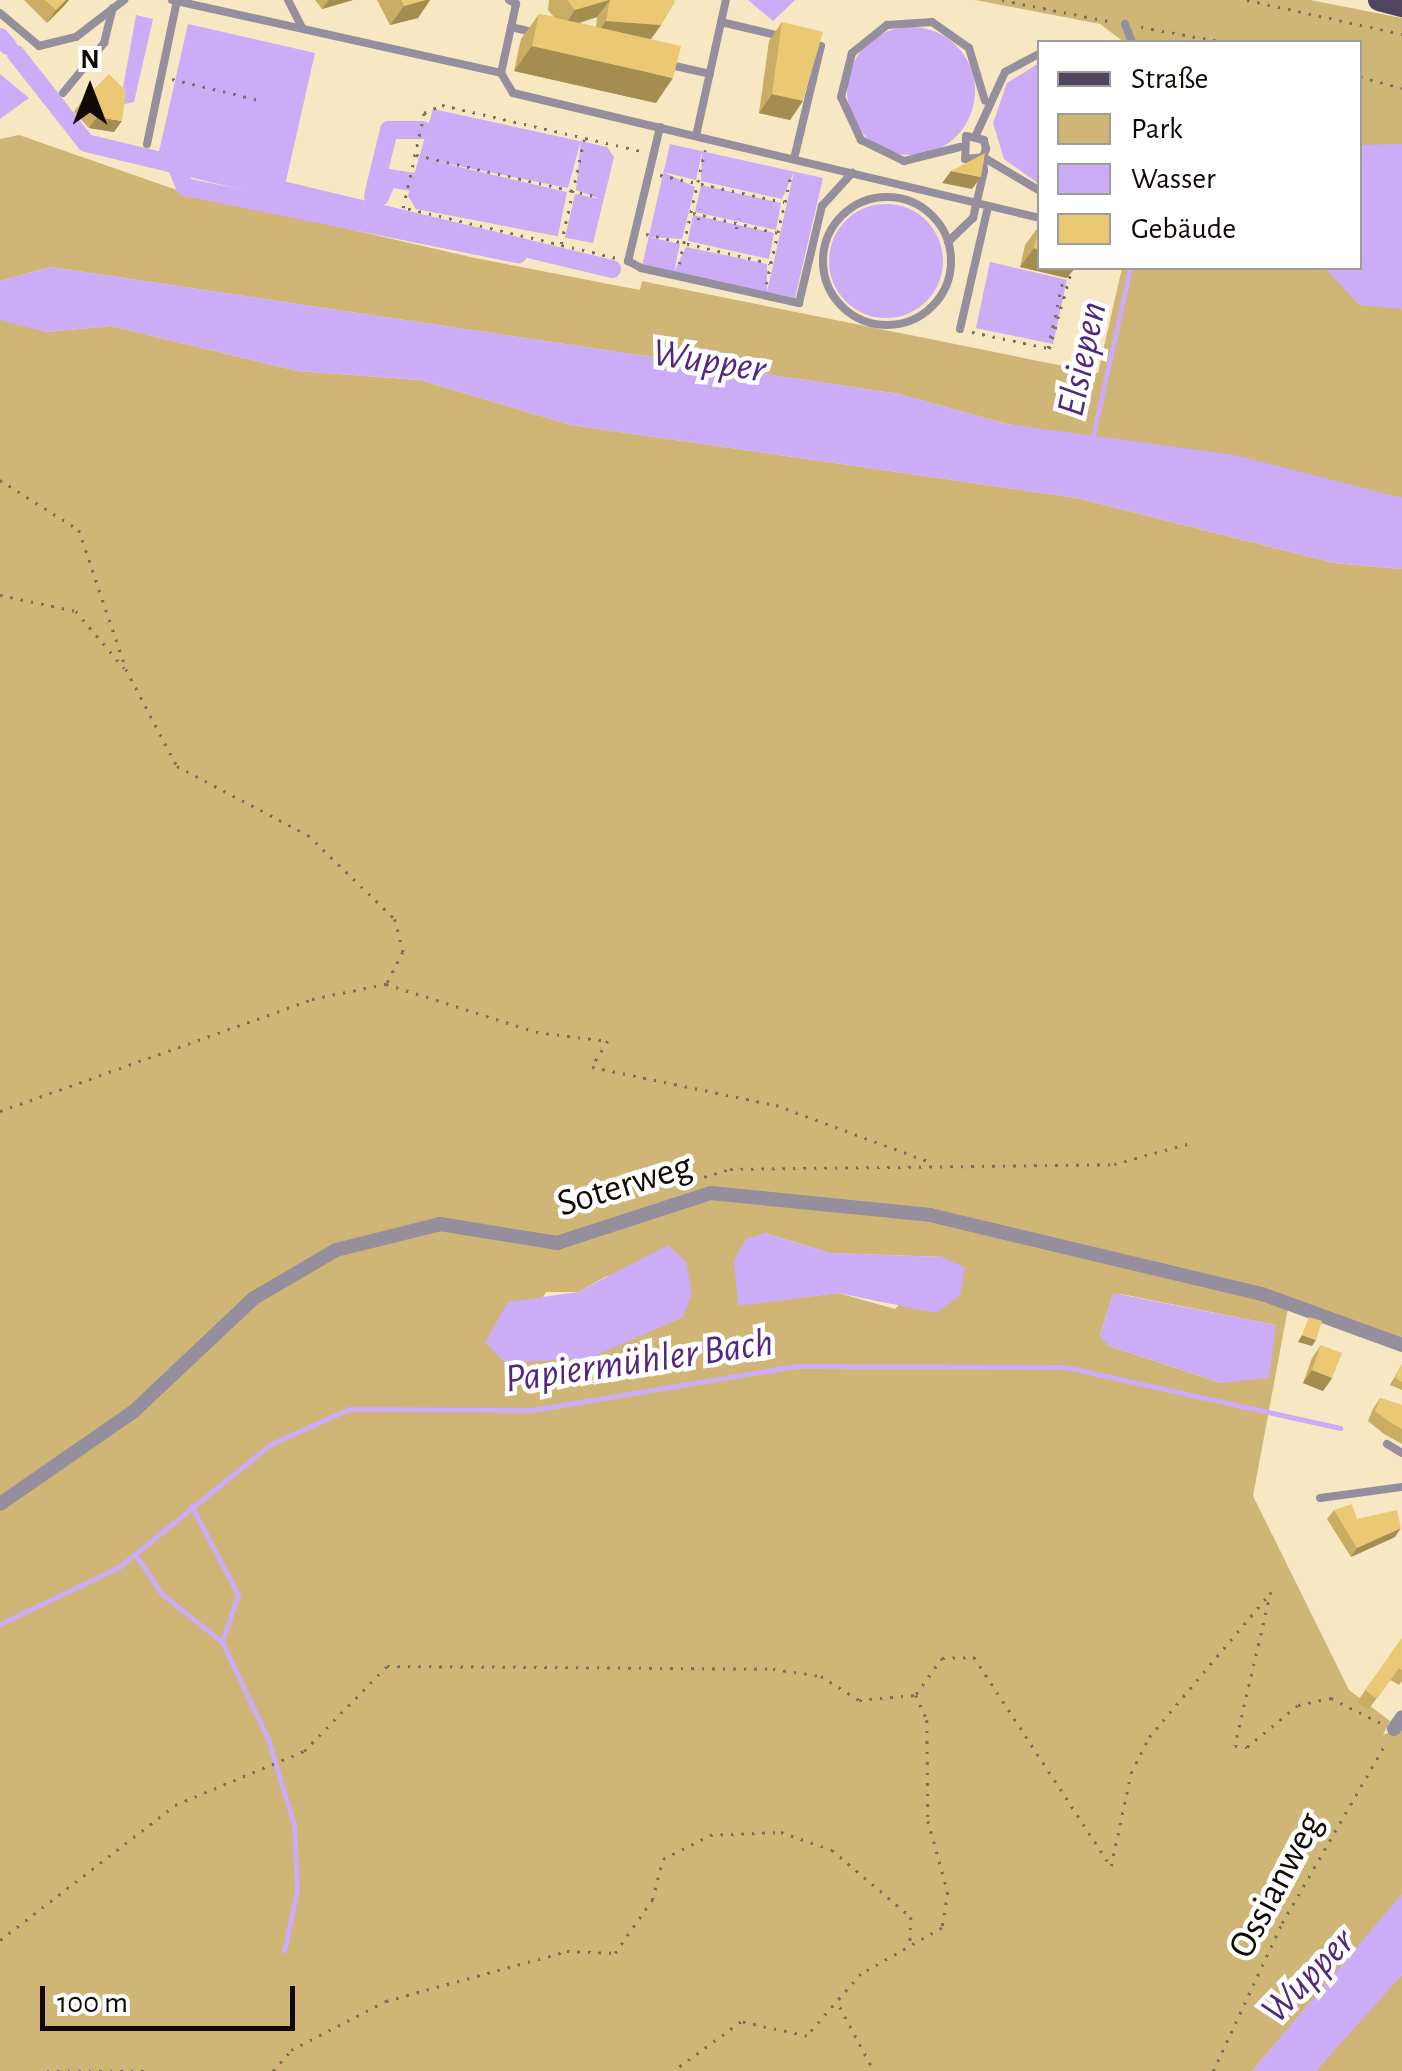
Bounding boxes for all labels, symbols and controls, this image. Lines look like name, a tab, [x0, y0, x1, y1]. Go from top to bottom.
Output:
north arrow	[40, 40, 140, 140]
legend	[1037, 40, 1362, 270]
text: N	[80, 46, 100, 74]
text: Straße	[1131, 64, 1208, 94]
text: Park	[1131, 114, 1183, 144]
text: Wasser	[1131, 164, 1216, 194]
text: Gebäude	[1131, 214, 1236, 244]
water label: Elsiepen	[1046, 297, 1118, 421]
water label: Wupper	[649, 328, 769, 394]
street label: Soterweg	[552, 1144, 698, 1228]
water label: Papiermühler Bach	[502, 1318, 776, 1404]
street label: Ossianweg	[1220, 1805, 1334, 1967]
water label: Wupper	[1251, 1918, 1365, 2034]
scale bar	[45, 1966, 300, 2028]
text: 100 m	[57, 1988, 128, 2018]

